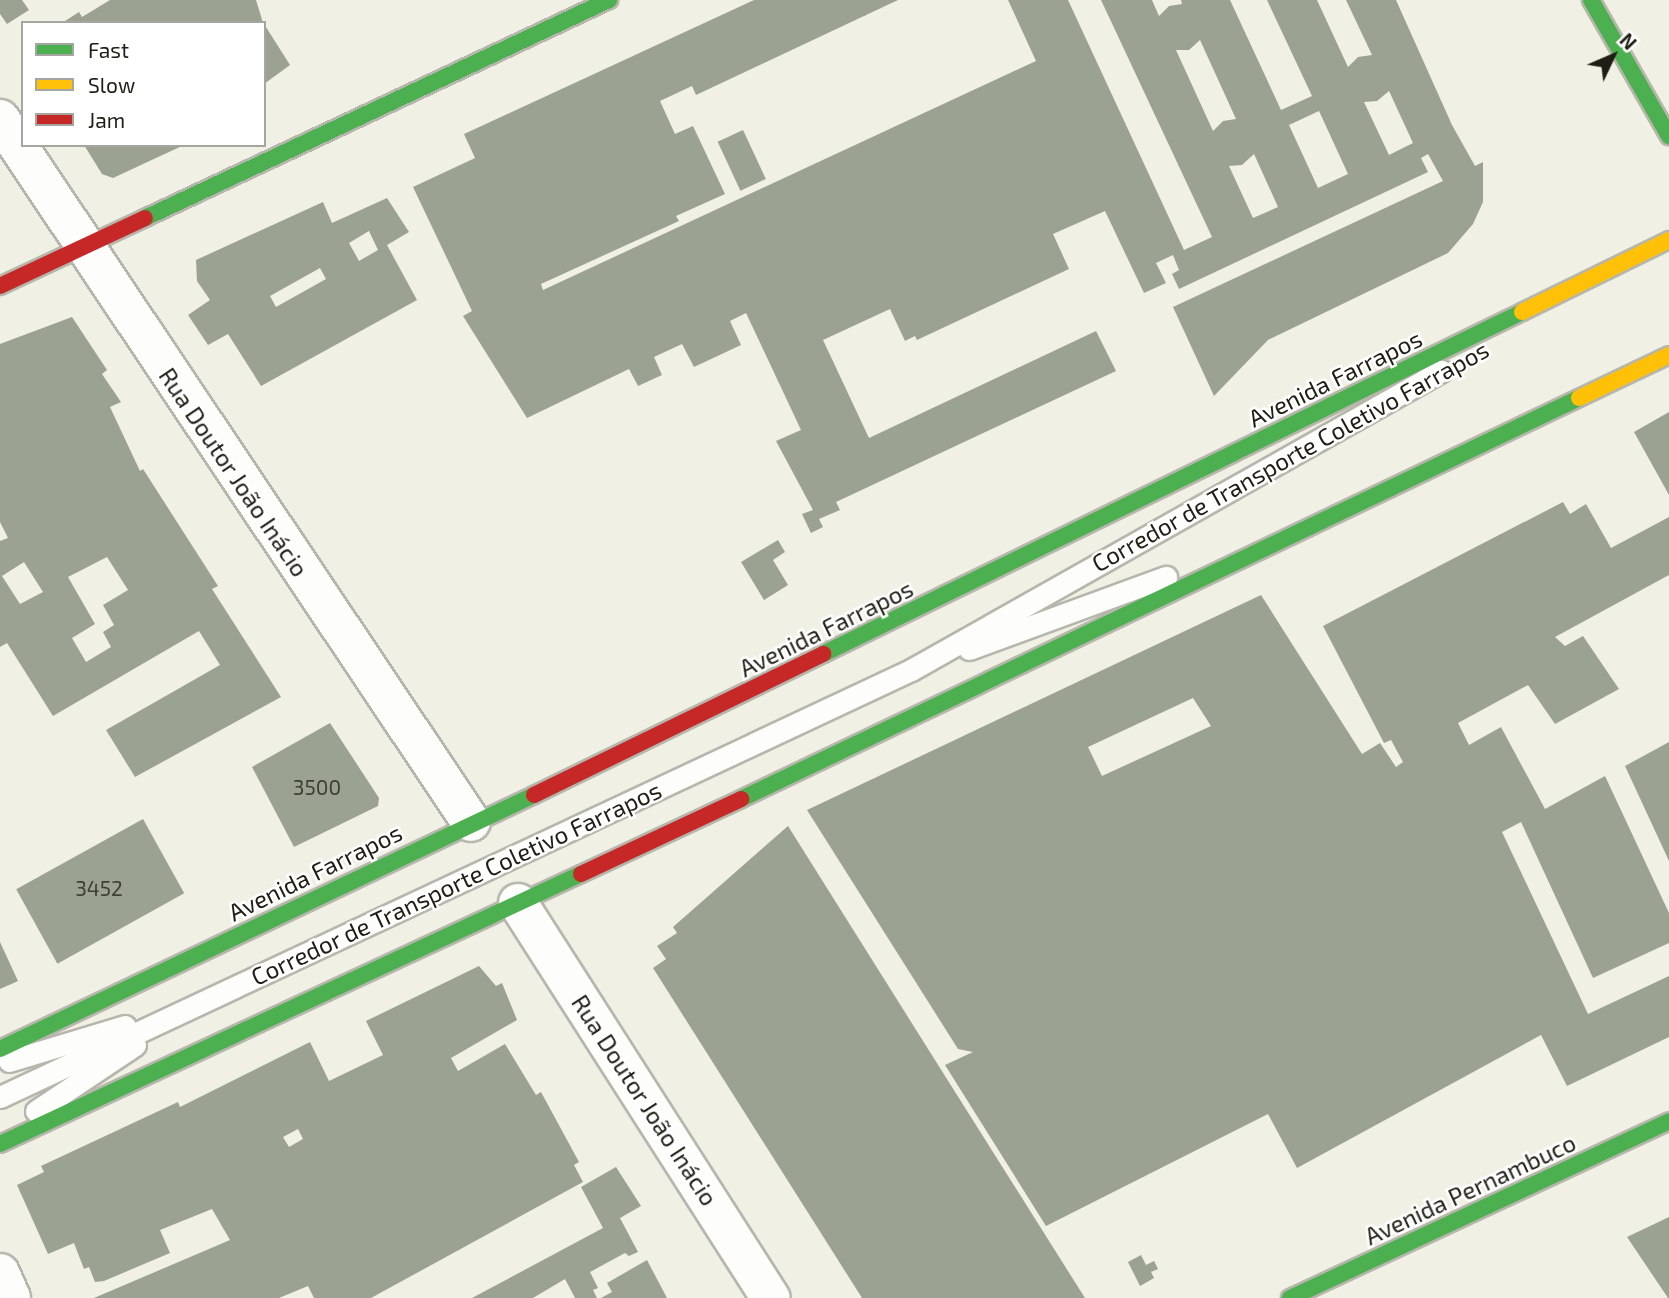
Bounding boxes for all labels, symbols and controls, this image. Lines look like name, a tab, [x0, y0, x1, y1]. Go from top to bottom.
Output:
legend	[21, 21, 266, 147]
north arrow	[1578, 21, 1648, 91]
text: N	[1615, 28, 1642, 54]
text: Fast	[88, 37, 129, 62]
text: Slow	[88, 72, 135, 97]
text: Jam	[88, 107, 125, 132]
street label: Avenida Farrapos	[1243, 323, 1427, 433]
street label: Corredor de Transporte Coletivo Farrapos	[1086, 334, 1494, 578]
street label: Rua Doutor João Inácio	[153, 362, 315, 582]
street label: Avenida Farrapos	[734, 573, 918, 683]
house number: 3500	[293, 774, 341, 800]
street label: Corredor de Transporte Coletivo Farrapos	[246, 775, 666, 991]
street label: Avenida Farrapos	[223, 817, 407, 927]
house number: 3452	[75, 875, 123, 901]
street label: Rua Doutor João Inácio	[566, 989, 724, 1211]
street label: Avenida Pernambuco	[1360, 1127, 1580, 1251]

